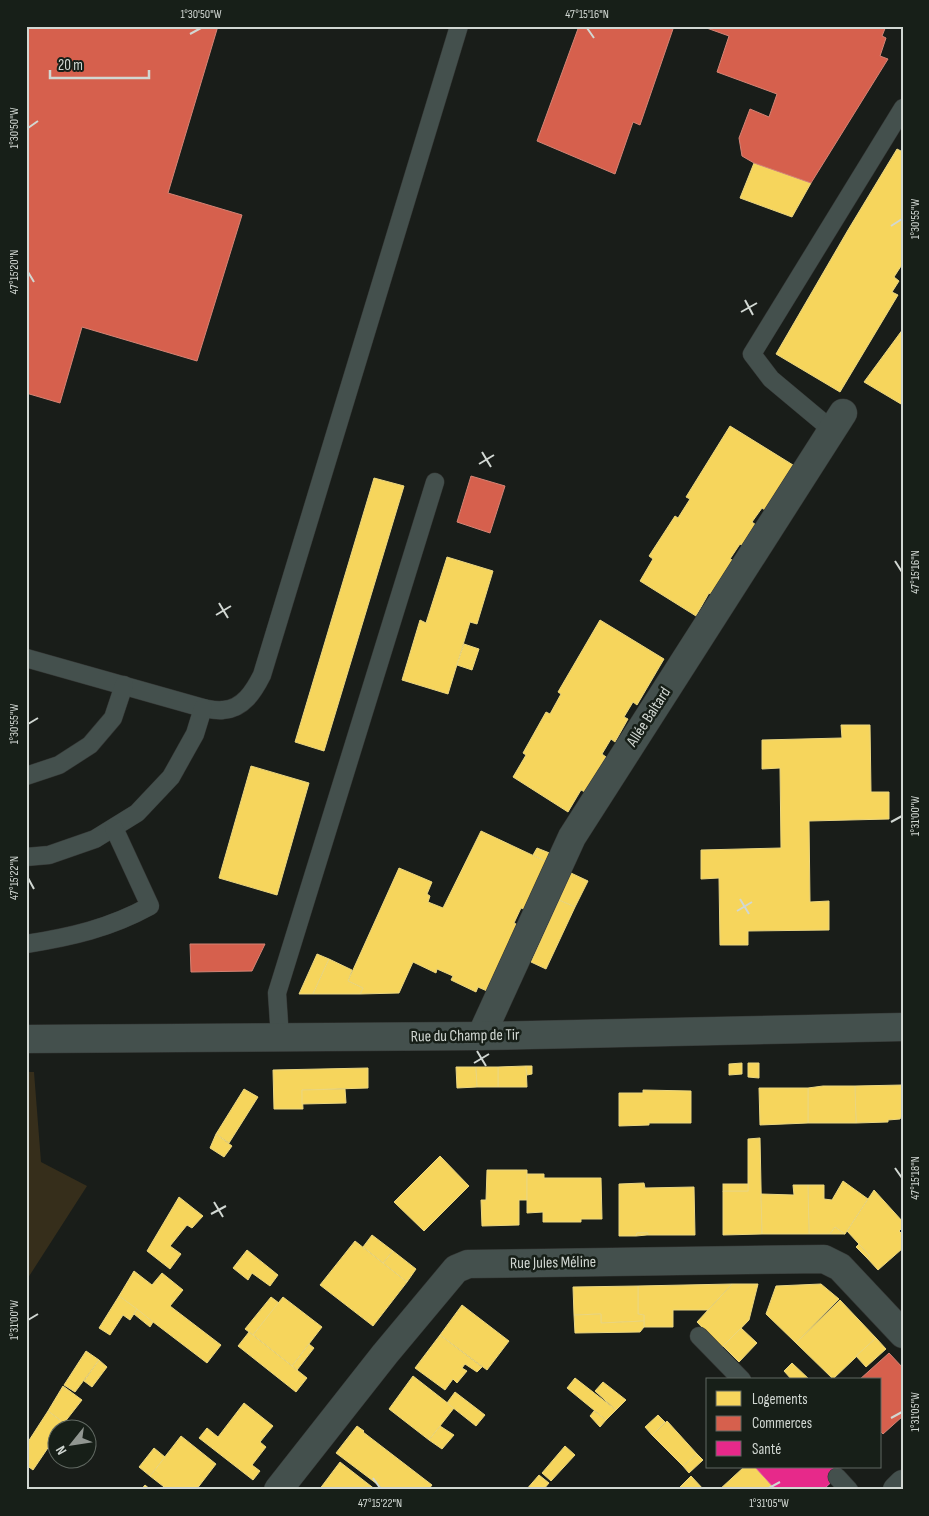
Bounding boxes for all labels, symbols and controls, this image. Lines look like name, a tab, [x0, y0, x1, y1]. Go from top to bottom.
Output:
text: 1°30'50"W	[181, 7, 222, 22]
text: 47°15'16"N	[565, 7, 609, 22]
scale bar	[50, 48, 149, 80]
text: 20 m	[58, 56, 83, 75]
text: 1°30'50"W	[7, 107, 22, 148]
text: 1°30'55"W	[908, 199, 923, 239]
text: 47°15'20"N	[7, 250, 22, 294]
text: 47°15'16"N	[908, 550, 923, 594]
street label: Allée Baltard	[622, 684, 675, 751]
text: 1°30'55"W	[7, 704, 22, 744]
text: 1°31'00"W	[908, 796, 923, 836]
text: 47°15'22"N	[7, 856, 22, 900]
street label: Rue du Champ de Tir	[410, 1026, 520, 1046]
text: 47°15'18"N	[908, 1156, 923, 1200]
street label: Rue Jules Méline	[510, 1253, 596, 1273]
text: 1°31'00"W	[7, 1300, 22, 1340]
legend	[706, 1378, 882, 1468]
text: Logements	[752, 1390, 808, 1409]
text: 1°31'05"W	[908, 1392, 923, 1432]
text: Commerces	[752, 1414, 812, 1433]
north arrow	[48, 1418, 98, 1468]
text: Santé	[752, 1440, 781, 1459]
text: N	[52, 1443, 70, 1458]
text: 47°15'22"N	[358, 1496, 402, 1511]
text: 1°31'05"W	[749, 1496, 789, 1511]

